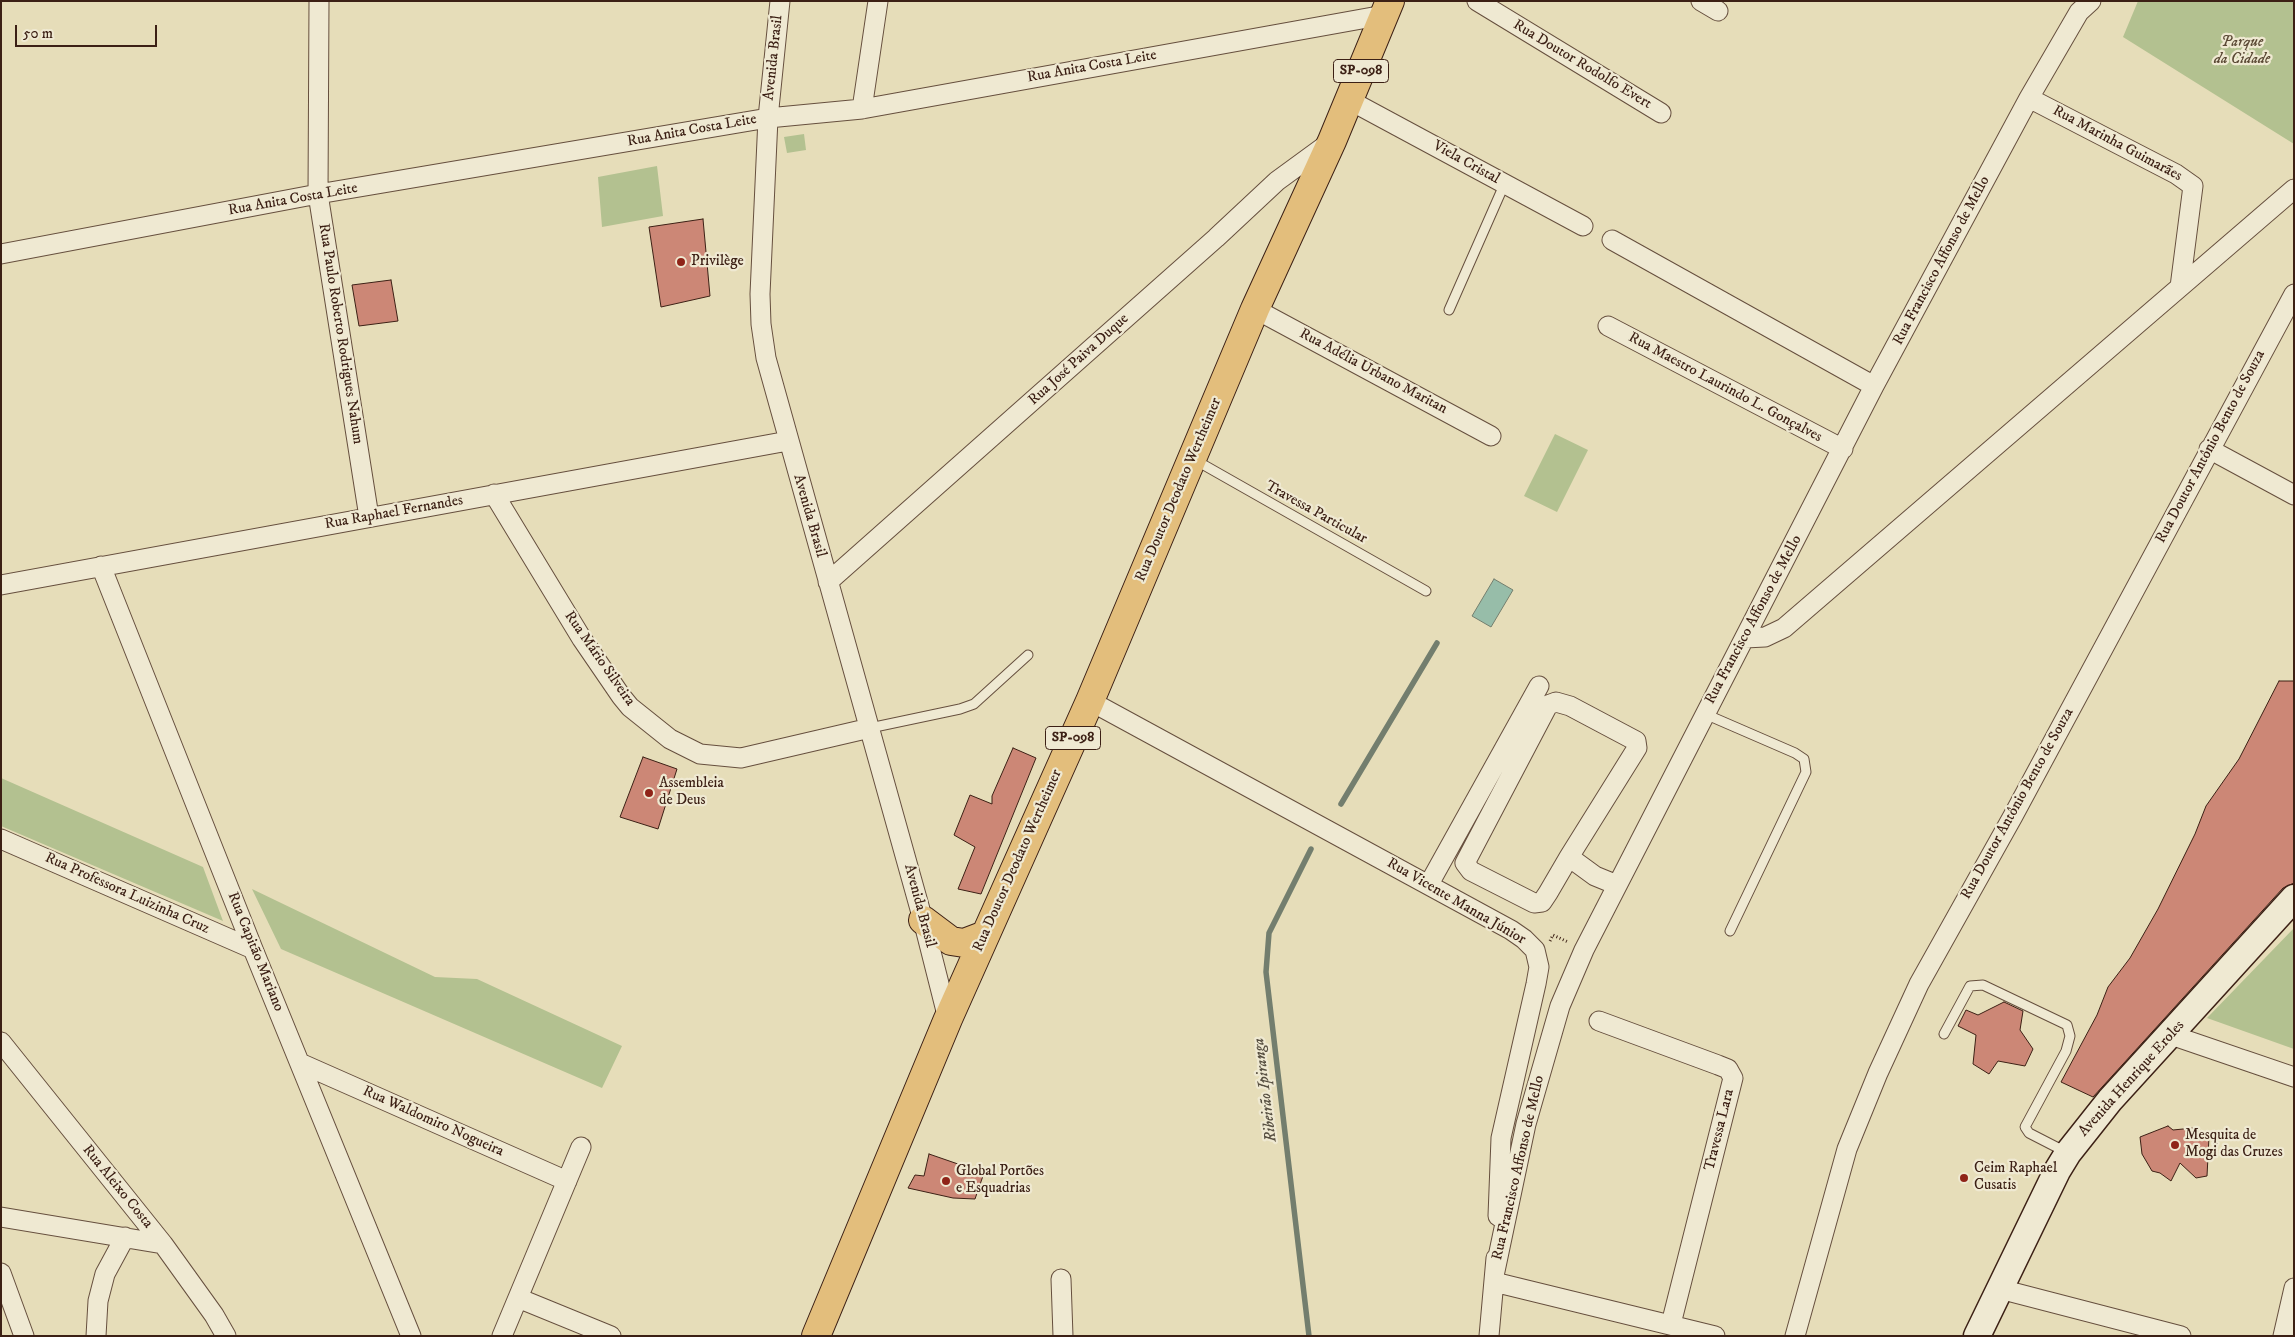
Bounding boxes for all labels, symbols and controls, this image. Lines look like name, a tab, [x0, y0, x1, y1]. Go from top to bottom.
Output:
scale bar	[18, 15, 160, 47]
street label: Avenida Brasil	[761, 15, 787, 101]
street label: Rua Doutor Rodolfo Evert	[1509, 16, 1655, 114]
text: 50 m	[23, 24, 53, 43]
park label: Parque da Cidade	[2214, 34, 2270, 69]
street label: Rua Anita Costa Leite	[1026, 47, 1158, 87]
road number: SP-098	[1334, 59, 1388, 82]
street label: Rua Marinha Guimarães	[2049, 102, 2185, 186]
street label: Rua Anita Costa Leite	[626, 111, 758, 151]
street label: Viela Cristal	[1429, 137, 1503, 189]
street label: Rua Francisco Affonso de Mello	[1890, 173, 1994, 349]
street label: Rua Anita Costa Leite	[227, 180, 359, 220]
street label: Rua Paulo Roberto Rodrigues Nahum	[314, 222, 366, 446]
place label: Privilège	[691, 253, 744, 271]
marker: Privilège	[675, 256, 687, 268]
street label: Rua José Paiva Duque	[1025, 310, 1133, 410]
street label: Rua Adélia Urbano Maritan	[1296, 325, 1450, 419]
street label: Rua Maestro Laurindo L. Gonçalves	[1625, 329, 1825, 447]
street label: Rua Doutor Antônio Bento de Souza	[2152, 347, 2270, 547]
street label: Rua Doutor Deodato Wertheimer	[1132, 395, 1226, 585]
street label: Avenida Brasil	[789, 472, 829, 560]
street label: Travessa Particular	[1262, 478, 1370, 548]
street label: Rua Raphael Fernandes	[323, 492, 465, 534]
street label: Rua Francisco Affonso de Mello	[1702, 532, 1806, 708]
street label: Rua Mário Silveira	[560, 608, 638, 710]
street label: Rua Doutor Antônio Bento de Souza	[1958, 705, 2078, 903]
road number: SP-098	[1046, 726, 1100, 750]
street label: Rua Doutor Deodato Wertheimer	[970, 767, 1066, 955]
place label: Assembleia de Deus	[659, 775, 724, 810]
marker: Assembleia de Deus	[643, 787, 655, 799]
street label: Rua Professora Luizinha Cruz	[42, 849, 212, 939]
street label: Rua Vicente Manna Júnior	[1383, 855, 1529, 949]
street label: Avenida Brasil	[899, 862, 939, 950]
street label: Rua Capitão Mariano	[223, 890, 287, 1014]
street label: Avenida Henrique Eroles	[2075, 1017, 2189, 1141]
water label: Ribeirão Ipiranga	[1250, 1037, 1282, 1143]
street label: Rua Francisco Affonso de Mello	[1489, 1074, 1549, 1262]
street label: Rua Waldomiro Nogueira	[360, 1083, 506, 1161]
street label: Travessa Lara	[1701, 1087, 1739, 1173]
place label: Mesquita de Mogi das Cruzes	[2185, 1127, 2283, 1162]
marker: Mesquita de Mogi das Cruzes	[2169, 1139, 2181, 1151]
street label: Rua Aleixo Costa	[78, 1142, 156, 1232]
place label: Ceim Raphael Cusatis	[1974, 1160, 2057, 1195]
place label: Global Portões e Esquadrias	[956, 1163, 1044, 1198]
marker: Ceim Raphael Cusatis	[1958, 1172, 1970, 1184]
marker: Global Portões e Esquadrias	[940, 1175, 952, 1187]

